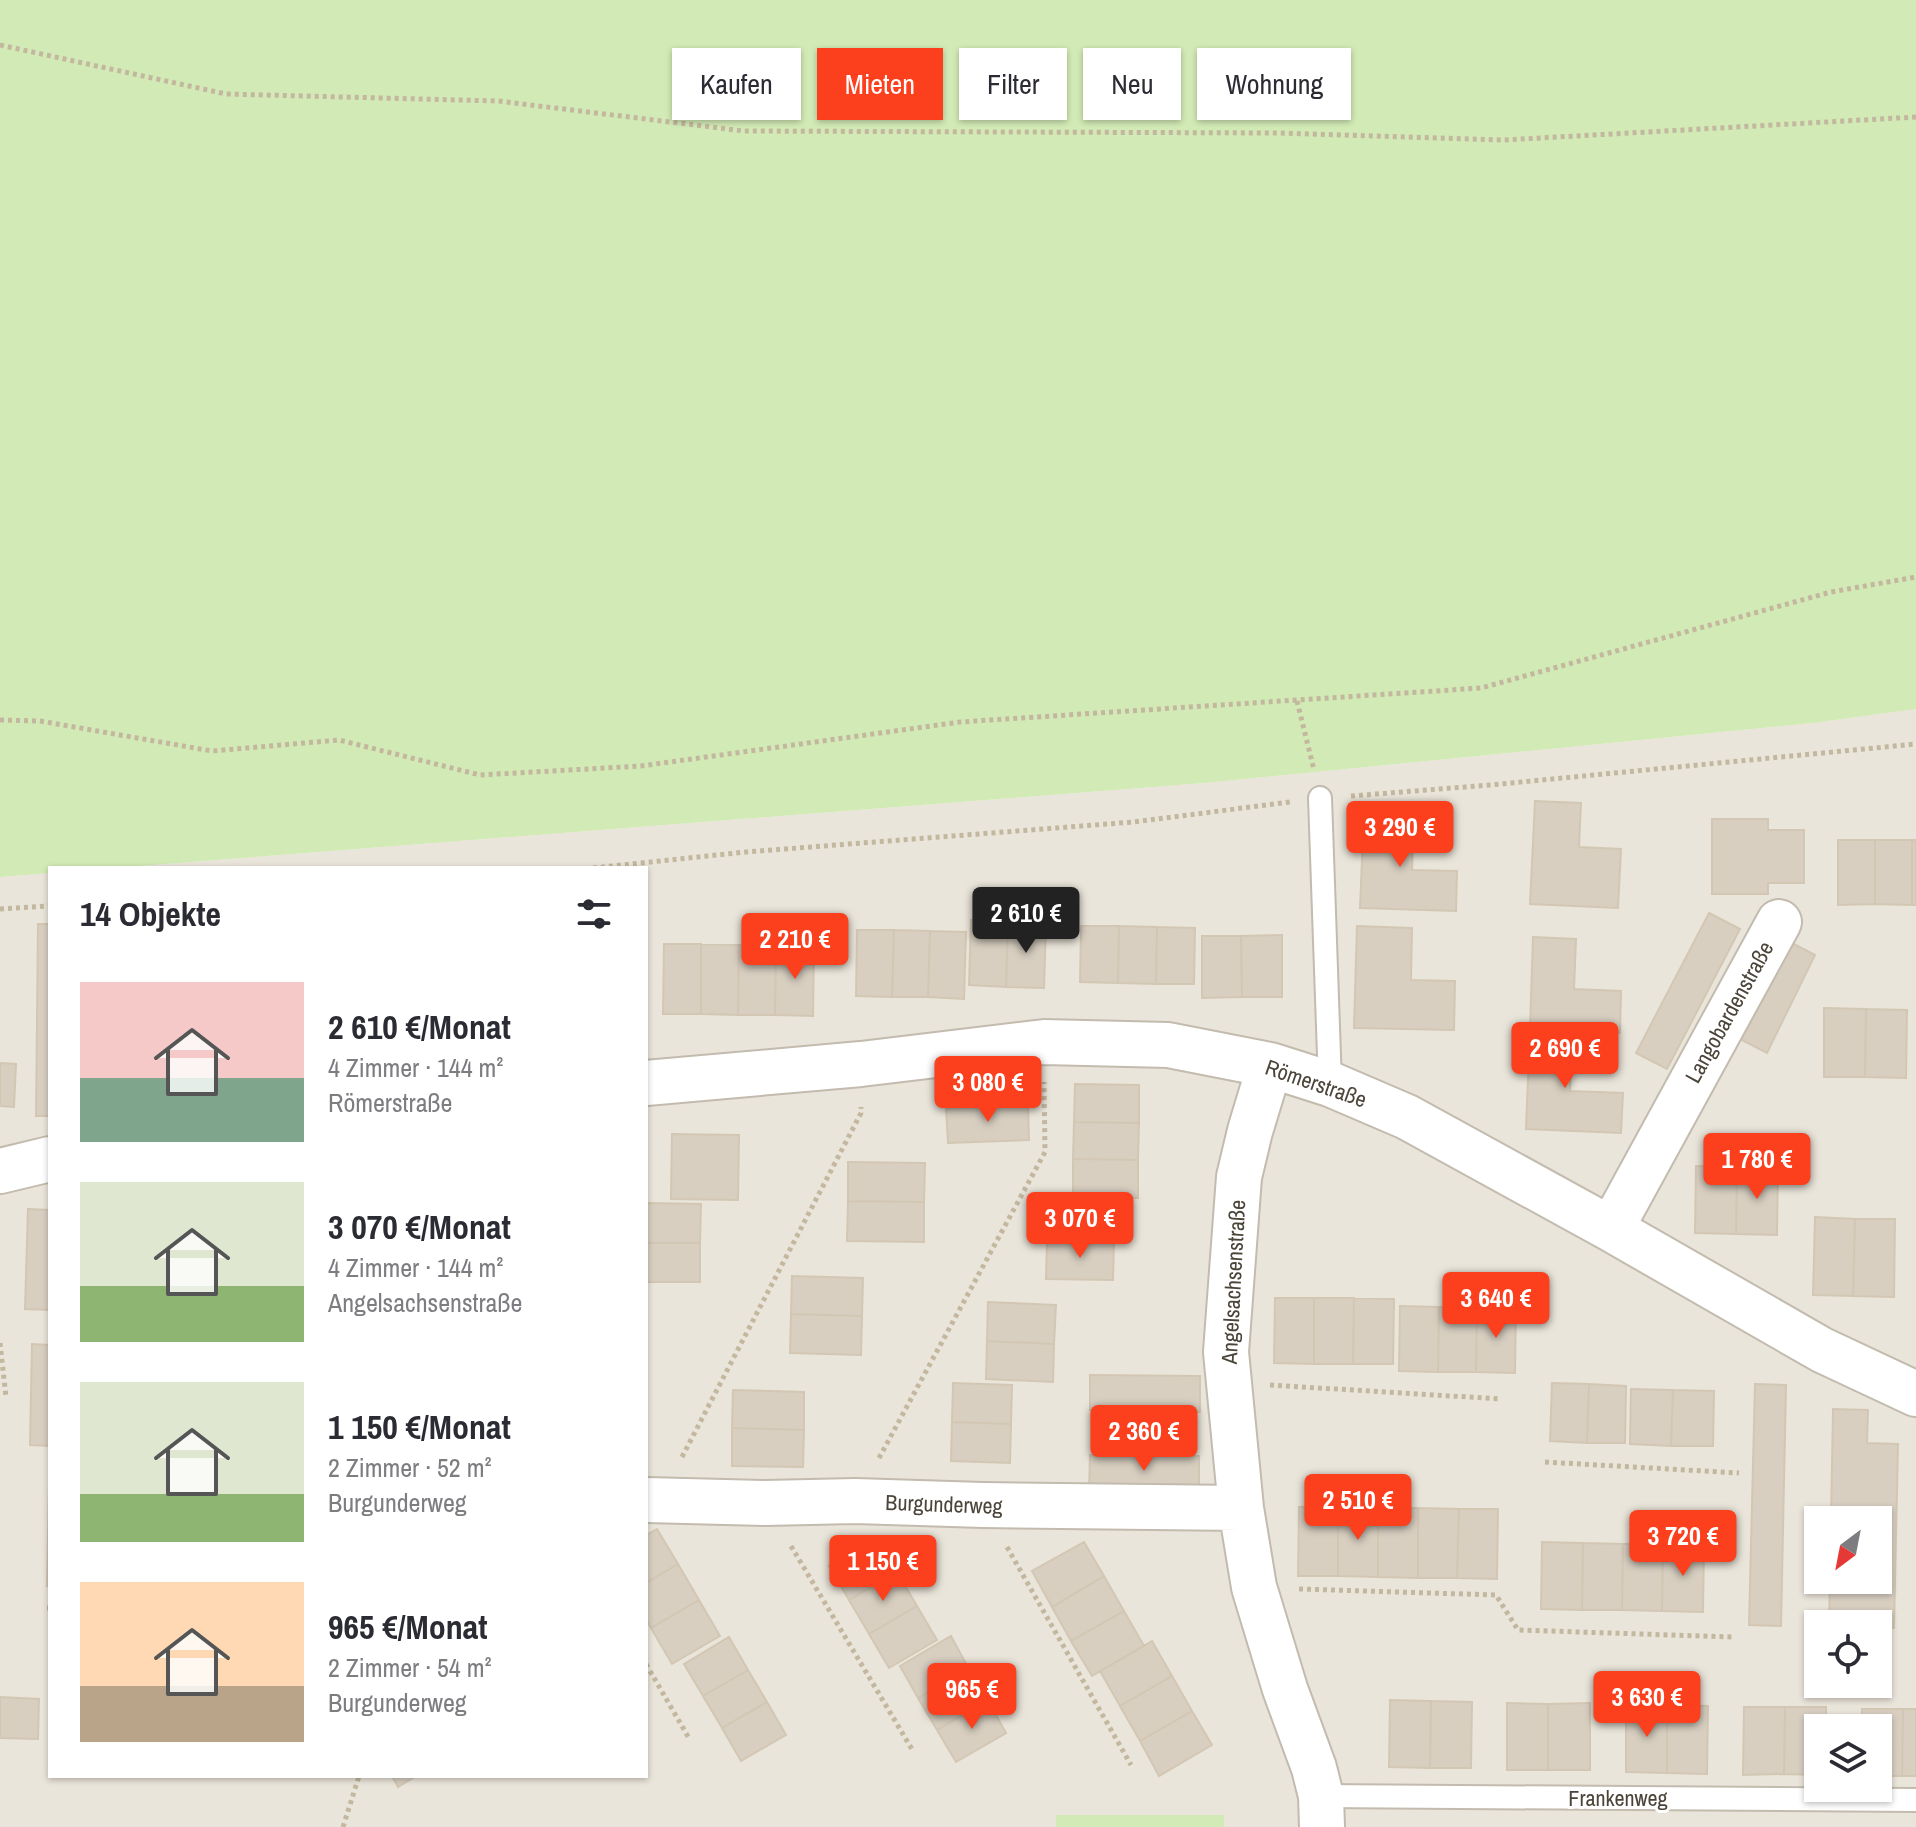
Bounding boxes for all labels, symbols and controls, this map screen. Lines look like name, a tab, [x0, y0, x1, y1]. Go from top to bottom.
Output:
chip: Kaufen	[672, 48, 801, 120]
chip: Mieten	[817, 48, 943, 120]
chip: Filter	[959, 48, 1067, 120]
chip: Neu	[1083, 48, 1181, 120]
chip: Wohnung	[1197, 48, 1351, 120]
pin: 3 290 €	[1326, 801, 1474, 869]
text: 3 290 €	[1364, 809, 1436, 844]
pin: 2 610 €	[952, 887, 1100, 955]
text: 14 Objekte	[80, 891, 221, 937]
icon: filters	[572, 892, 616, 936]
text: 2 610 €	[990, 895, 1062, 930]
pin: 2 210 €	[721, 913, 869, 981]
text: 2 210 €	[759, 921, 831, 956]
street label: Langobardenstraße	[1678, 936, 1780, 1088]
text: 2 610 €/Monat	[328, 1004, 511, 1050]
icon: home	[144, 1014, 240, 1110]
pin: 2 690 €	[1491, 1022, 1639, 1090]
text: 2 690 €	[1529, 1030, 1601, 1065]
text: 4 Zimmer · 144 m²	[328, 1050, 503, 1085]
street label: Römerstraße	[1261, 1052, 1371, 1114]
pin: 3 080 €	[914, 1056, 1062, 1124]
text: 3 080 €	[952, 1064, 1024, 1099]
text: Römerstraße	[328, 1085, 452, 1120]
pin: 1 780 €	[1683, 1133, 1831, 1201]
text: 1 780 €	[1721, 1141, 1793, 1176]
pin: 3 070 €	[1006, 1192, 1154, 1260]
street label: Angelsachsenstraße	[1214, 1199, 1252, 1366]
text: 3 070 €	[1044, 1200, 1116, 1235]
text: 3 070 €/Monat	[328, 1204, 511, 1250]
icon: home	[144, 1214, 240, 1310]
text: 4 Zimmer · 144 m²	[328, 1250, 503, 1285]
pin: 3 640 €	[1422, 1272, 1570, 1340]
text: 3 640 €	[1460, 1280, 1532, 1315]
text: Angelsachsenstraße	[328, 1285, 522, 1320]
text: 1 150 €/Monat	[328, 1404, 511, 1450]
pin: 2 360 €	[1070, 1405, 1218, 1473]
text: 2 360 €	[1108, 1413, 1180, 1448]
icon: home	[144, 1414, 240, 1510]
text: 2 Zimmer · 52 m²	[328, 1450, 492, 1485]
pin: 2 510 €	[1284, 1474, 1432, 1542]
text: 2 510 €	[1322, 1482, 1394, 1517]
text: Burgunderweg	[328, 1485, 467, 1520]
street label: Burgunderweg	[885, 1487, 1003, 1521]
north arrow	[1804, 1506, 1892, 1594]
map controls	[1804, 1506, 1892, 1802]
pin: 3 720 €	[1609, 1510, 1757, 1578]
text: 3 720 €	[1647, 1518, 1719, 1553]
pin: 1 150 €	[809, 1535, 957, 1603]
text: 1 150 €	[847, 1543, 919, 1578]
text: 965 €/Monat	[328, 1604, 488, 1650]
button: locate	[1804, 1610, 1892, 1698]
icon: home	[144, 1614, 240, 1710]
text: 2 Zimmer · 54 m²	[328, 1650, 492, 1685]
pin: 965 €	[916, 1663, 1028, 1731]
text: 965 €	[945, 1671, 999, 1706]
pin: 3 630 €	[1573, 1671, 1721, 1739]
text: 3 630 €	[1611, 1679, 1683, 1714]
text: Burgunderweg	[328, 1685, 467, 1720]
button: layers	[1804, 1714, 1892, 1802]
street label: Frankenweg	[1568, 1783, 1668, 1813]

